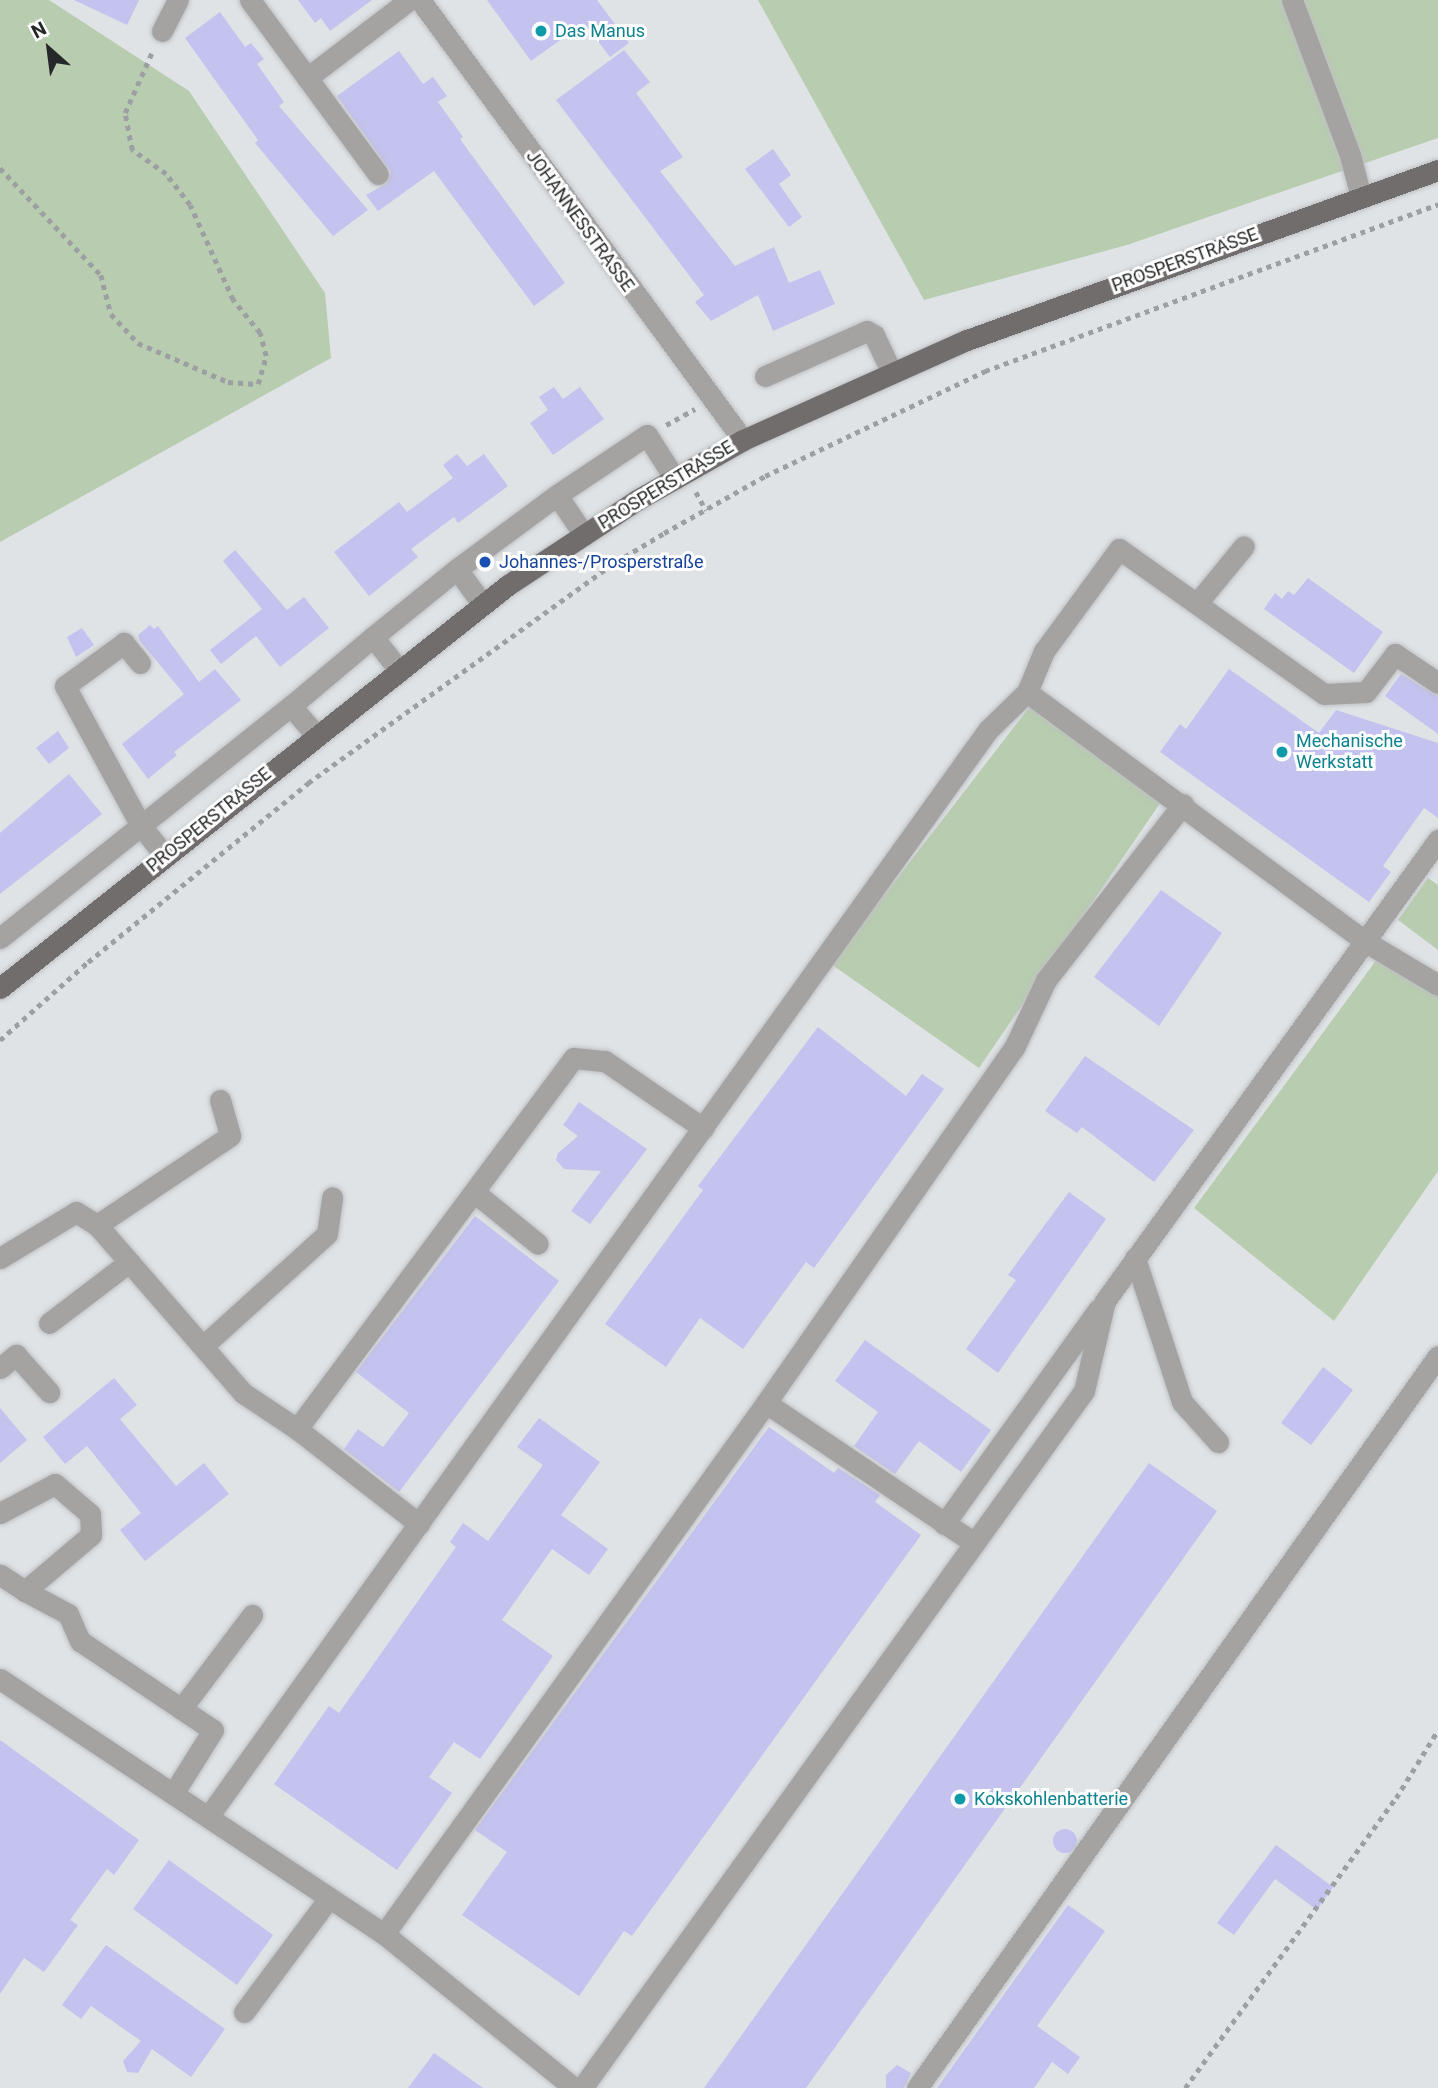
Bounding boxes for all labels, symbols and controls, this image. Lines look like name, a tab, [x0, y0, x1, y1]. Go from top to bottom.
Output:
north arrow	[14, 14, 84, 84]
text: N	[28, 17, 50, 43]
place label: Das Manus	[555, 20, 645, 42]
marker: Das Manus	[533, 23, 549, 39]
street label: JOHANNESSTRASSE	[521, 146, 639, 296]
street label: PROSPERSTRASSE	[1109, 224, 1261, 296]
street label: PROSPERSTRASSE	[594, 436, 738, 534]
place label: Johannes-/Prosperstraße	[499, 551, 704, 573]
marker: Johannes-/Prosperstraße	[477, 554, 493, 570]
place label: Mechanische Werkstatt	[1296, 731, 1403, 774]
marker: Mechanische Werkstatt	[1274, 744, 1290, 760]
street label: PROSPERSTRASSE	[142, 763, 276, 877]
place label: Kokskohlenbatterie	[974, 1788, 1128, 1810]
marker: Kokskohlenbatterie	[952, 1791, 968, 1807]

